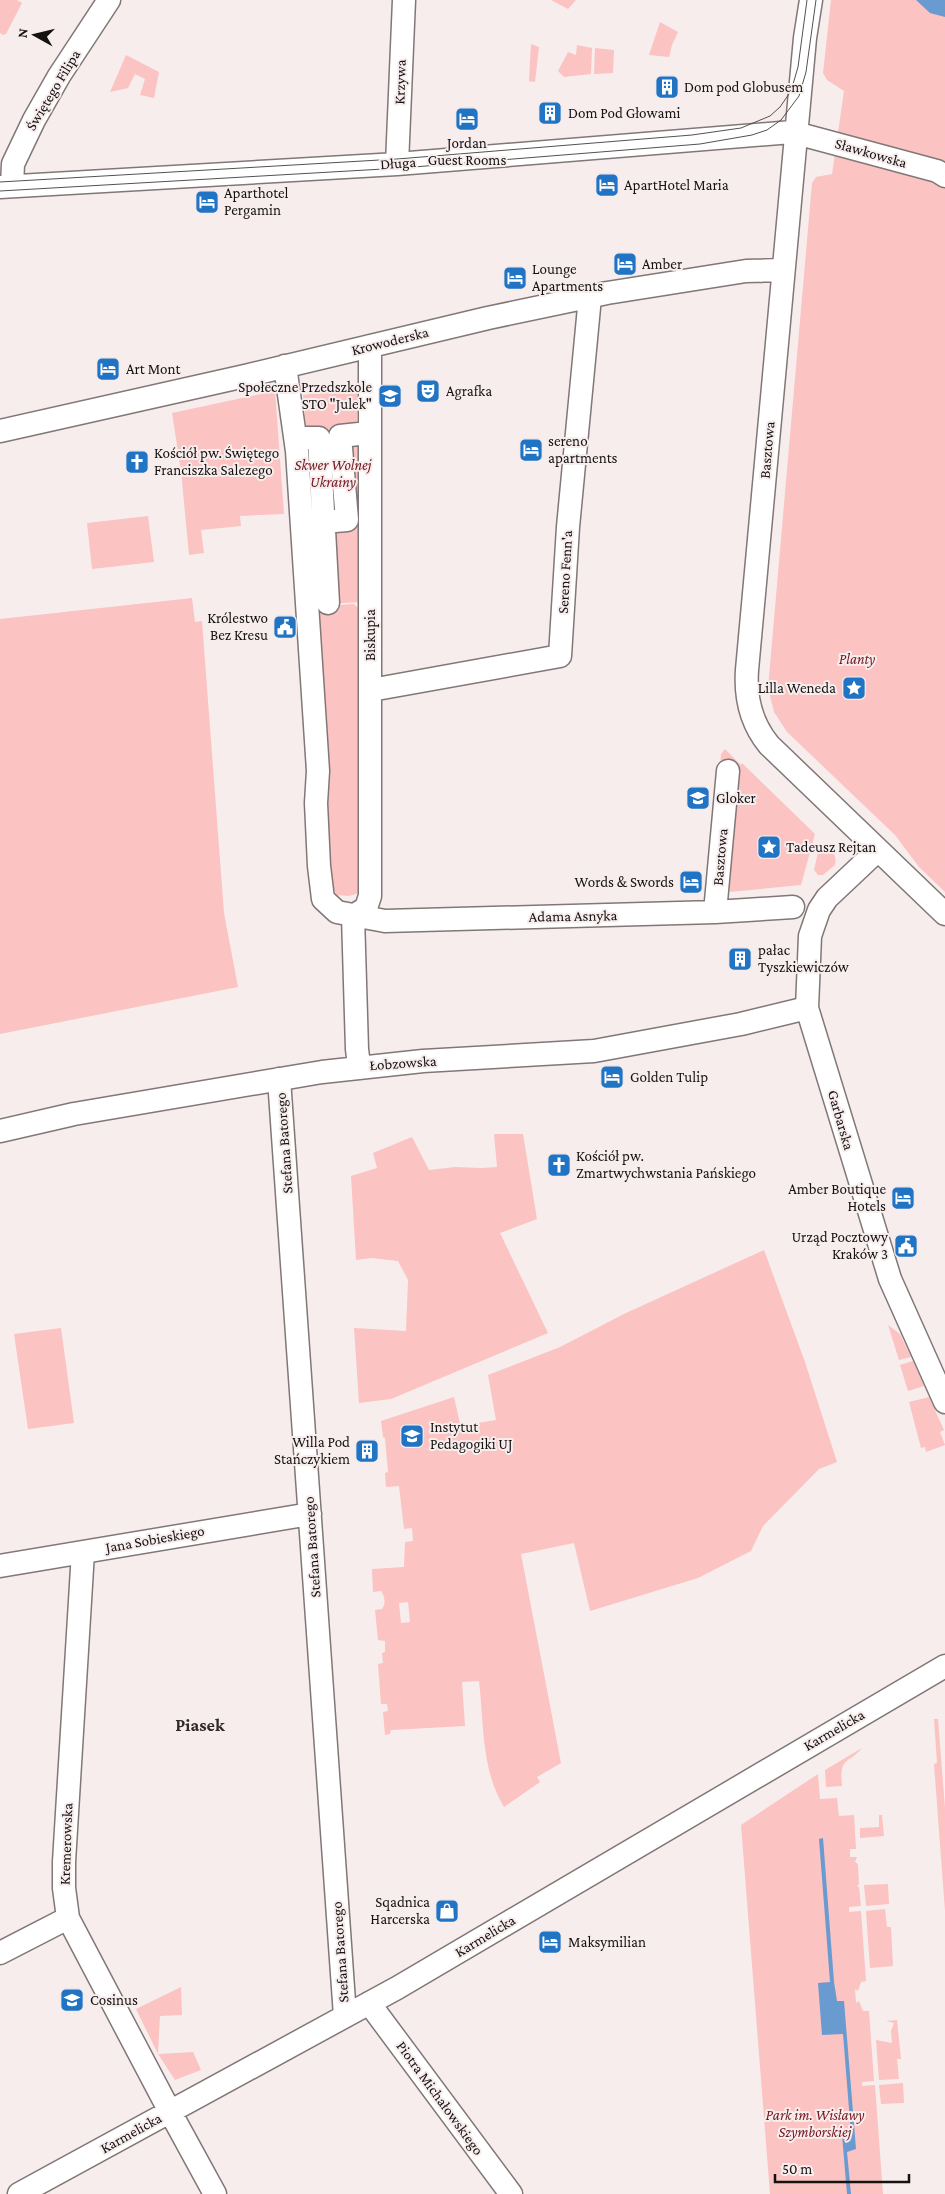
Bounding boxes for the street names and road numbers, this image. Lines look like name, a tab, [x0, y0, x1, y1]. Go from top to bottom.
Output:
street label: Świętego Filipa	[23, 47, 84, 134]
street label: Krzywa	[391, 59, 410, 105]
street label: Sławkowska	[833, 135, 909, 171]
street label: Długa	[379, 154, 417, 173]
street label: Krowoderska	[350, 324, 430, 358]
street label: Basztowa	[757, 421, 777, 479]
street label: Sereno Fenn'a	[555, 530, 575, 614]
street label: Biskupia	[362, 609, 379, 661]
street label: Basztowa	[710, 828, 730, 886]
street label: Adama Asnyka	[529, 907, 617, 926]
street label: Łobzowska	[369, 1053, 437, 1073]
street label: Garbarska	[825, 1088, 857, 1152]
street label: Stefana Batorego	[272, 1092, 297, 1194]
street label: Stefana Batorego	[300, 1496, 325, 1598]
street label: Jana Sobieskiego	[102, 1522, 206, 1557]
street label: Karmelicka	[801, 1706, 867, 1754]
street label: Kremerowska	[57, 1803, 75, 1885]
street label: Stefana Batorego	[328, 1901, 353, 2003]
street label: Karmelicka	[452, 1912, 518, 1960]
street label: Piotra Michałowskiego	[393, 2038, 487, 2159]
street label: Karmelicka	[98, 2110, 164, 2156]

